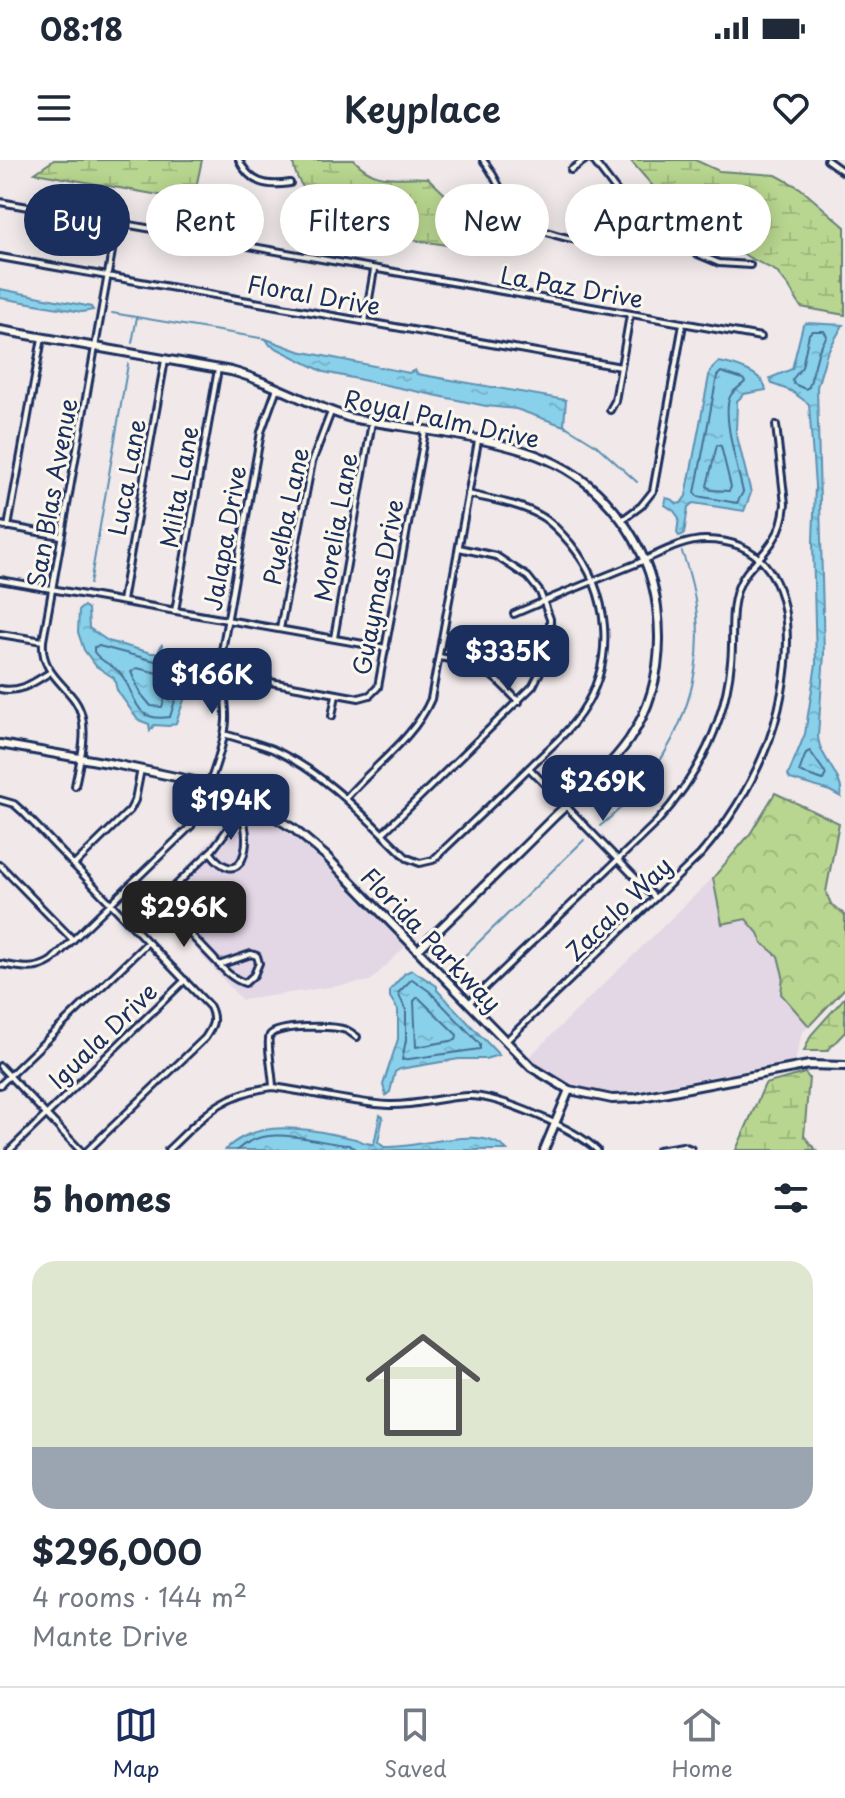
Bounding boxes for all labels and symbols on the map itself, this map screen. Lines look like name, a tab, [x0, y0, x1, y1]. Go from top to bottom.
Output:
street label: La Paz Drive	[498, 256, 646, 316]
street label: Floral Drive	[245, 265, 383, 323]
street label: Royal Palm Drive	[341, 380, 543, 456]
street label: San Blas Avenue	[17, 395, 85, 591]
street label: Luca Lane	[98, 416, 154, 538]
street label: Milta Lane	[150, 423, 206, 551]
street label: Puelba Lane	[253, 444, 317, 588]
street label: Morelia Lane	[304, 450, 366, 604]
street label: Jalapa Drive	[194, 463, 254, 613]
street label: Guaymas Drive	[342, 496, 412, 678]
pin: $335K	[452, 625, 564, 693]
pin: $166K	[156, 648, 268, 716]
pin: $269K	[547, 755, 659, 823]
pin: $194K	[175, 774, 287, 842]
street label: Zacalo Way	[556, 848, 680, 968]
street label: Florida Parkway	[353, 859, 511, 1019]
pin: $296K	[128, 881, 240, 949]
street label: Iguala Drive	[39, 974, 165, 1096]

